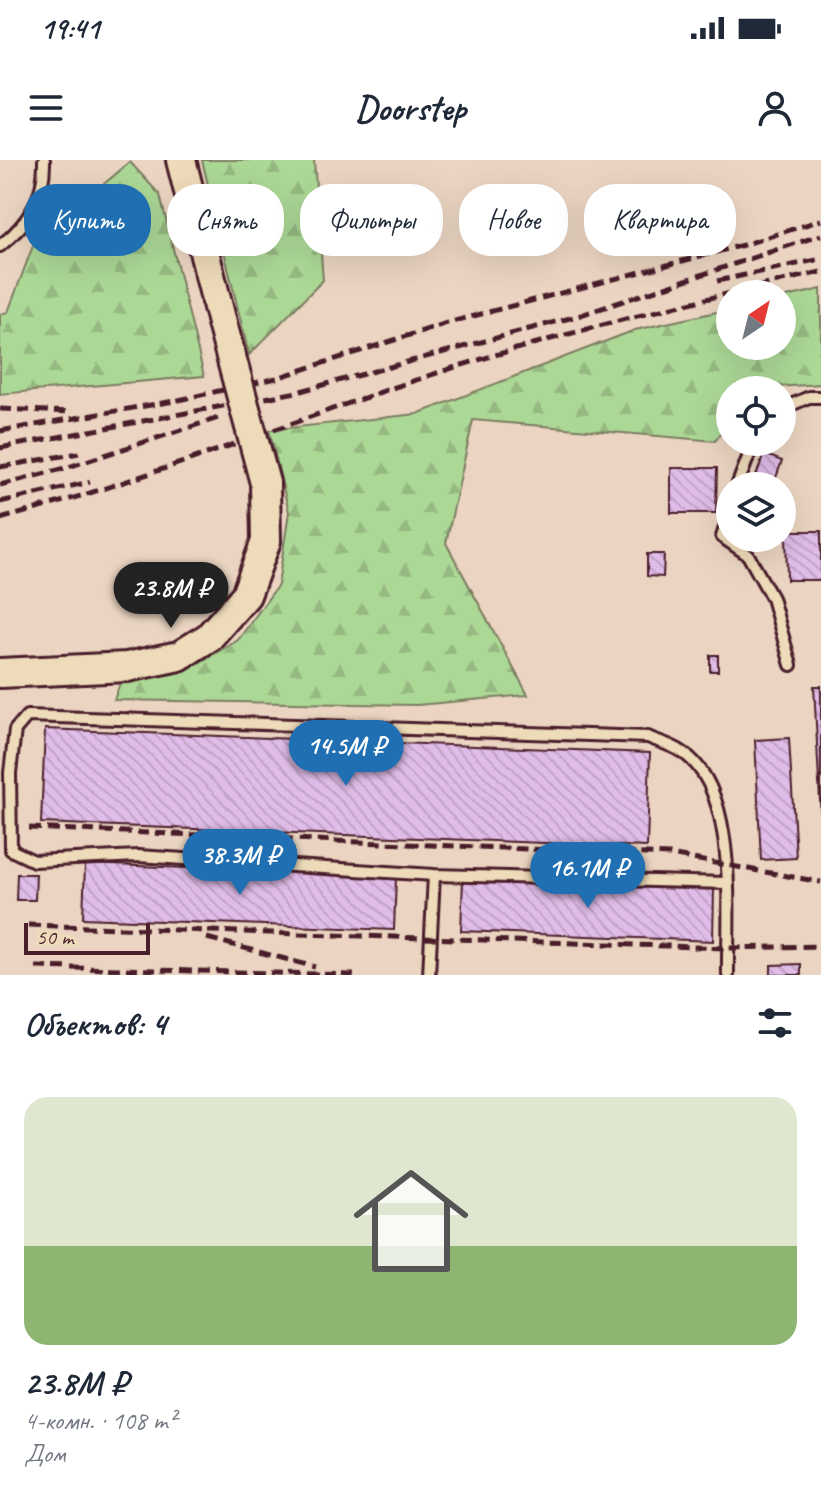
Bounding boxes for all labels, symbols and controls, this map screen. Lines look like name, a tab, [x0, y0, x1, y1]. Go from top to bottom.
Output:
text: 19:41	[40, 9, 100, 47]
text: Doorstep	[355, 85, 466, 131]
icon: menu	[24, 86, 68, 130]
icon: person	[753, 86, 797, 130]
chip: Купить	[24, 184, 151, 256]
chip: Снять	[167, 184, 284, 256]
chip: Фильтры	[300, 184, 443, 256]
chip: Новое	[459, 184, 568, 256]
chip: Квартира	[584, 184, 736, 256]
north arrow	[716, 280, 796, 360]
map controls	[716, 280, 796, 552]
button: locate	[716, 376, 796, 456]
button: layers	[716, 472, 796, 552]
pin: 23.8M ₽	[97, 562, 245, 630]
text: 23.8M ₽	[132, 571, 210, 604]
pin: 14.5M ₽	[272, 720, 420, 788]
text: 14.5M ₽	[307, 729, 385, 762]
pin: 38.3M ₽	[166, 829, 314, 897]
text: 38.3M ₽	[201, 838, 279, 871]
pin: 16.1M ₽	[514, 842, 662, 910]
text: 16.1M ₽	[548, 851, 628, 884]
scale bar	[24, 919, 150, 955]
text: 50 m	[36, 923, 73, 951]
icon: filters	[753, 1001, 797, 1045]
text: Объектов: 4	[24, 1002, 166, 1045]
icon: home	[339, 1149, 483, 1293]
text: 23.8M ₽	[24, 1361, 127, 1404]
text: 4-комн. · 108 m²	[24, 1404, 176, 1437]
text: Дом	[24, 1437, 66, 1470]

